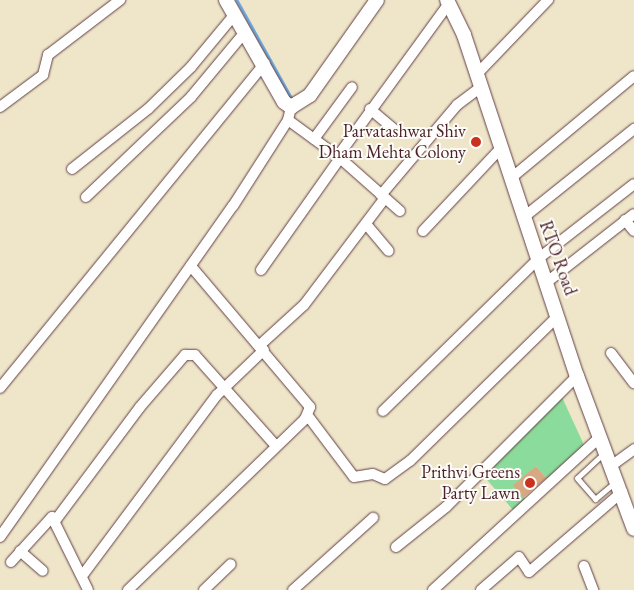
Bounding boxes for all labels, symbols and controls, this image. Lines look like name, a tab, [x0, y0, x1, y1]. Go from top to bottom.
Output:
place label: Parvatashwar Shiv Dham Mehta Colony	[318, 121, 466, 163]
marker: Parvatashwar Shiv Dham Mehta Colony	[470, 136, 482, 148]
street label: RTO Road	[535, 218, 581, 298]
place label: Prithvi Greens Party Lawn	[421, 462, 520, 504]
marker: Prithvi Greens Party Lawn	[524, 477, 536, 489]

